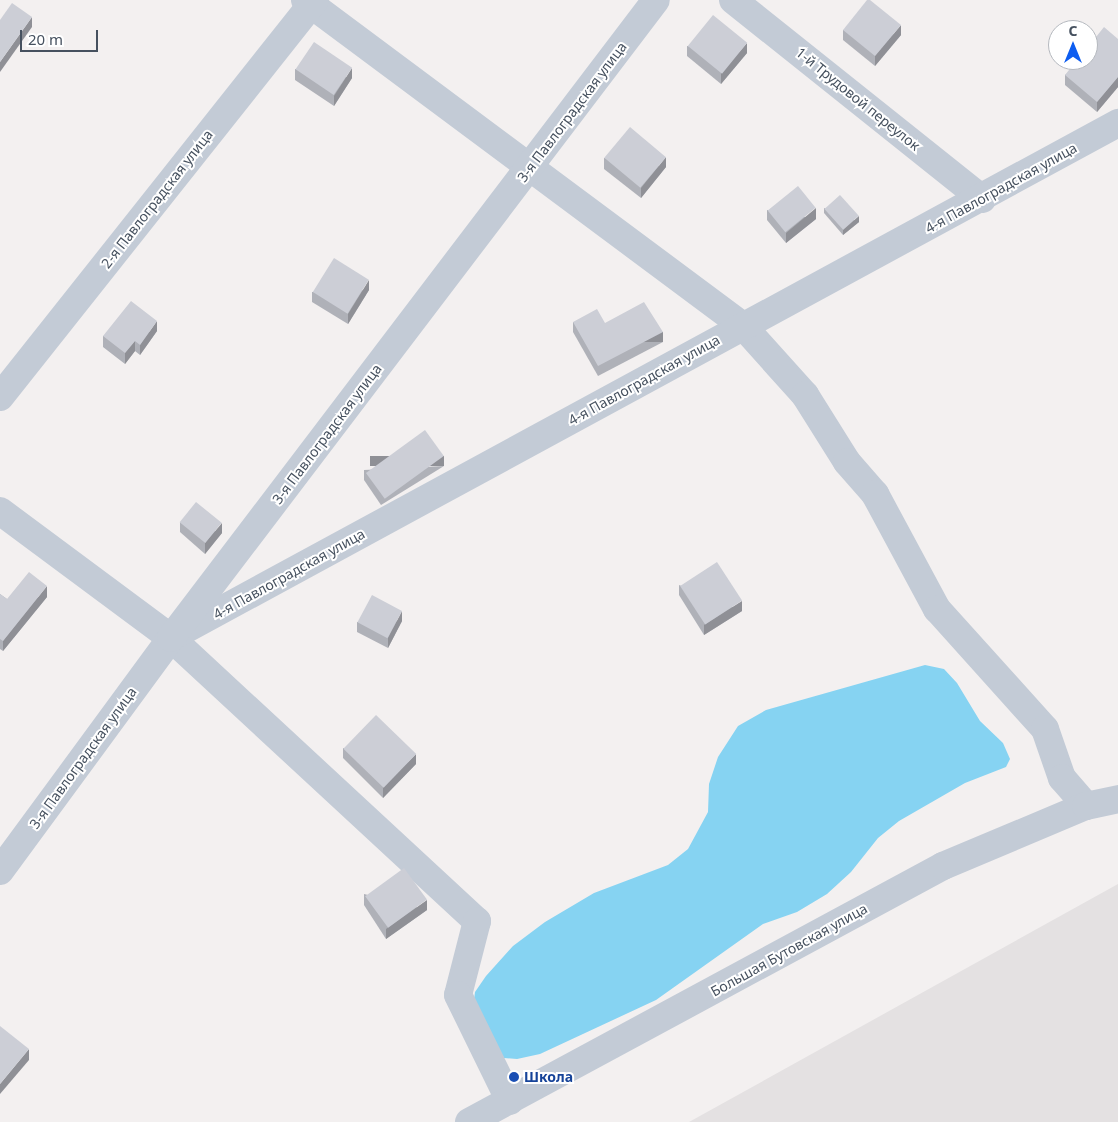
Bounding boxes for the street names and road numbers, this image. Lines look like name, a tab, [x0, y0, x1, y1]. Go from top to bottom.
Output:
street label: 3-я Павлоградская улица	[514, 39, 630, 185]
street label: 1-й Трудовой переулок	[793, 44, 923, 154]
street label: 2-я Павлоградская улица	[98, 126, 216, 272]
street label: 4-я Павлоградская улица	[922, 139, 1080, 237]
street label: 4-я Павлоградская улица	[565, 331, 723, 429]
street label: 3-я Павлоградская улица	[269, 361, 385, 507]
street label: 4-я Павлоградская улица	[210, 525, 368, 623]
street label: 3-я Павлоградская улица	[26, 684, 140, 832]
street label: Большая Бутовская улица	[708, 900, 870, 1000]

